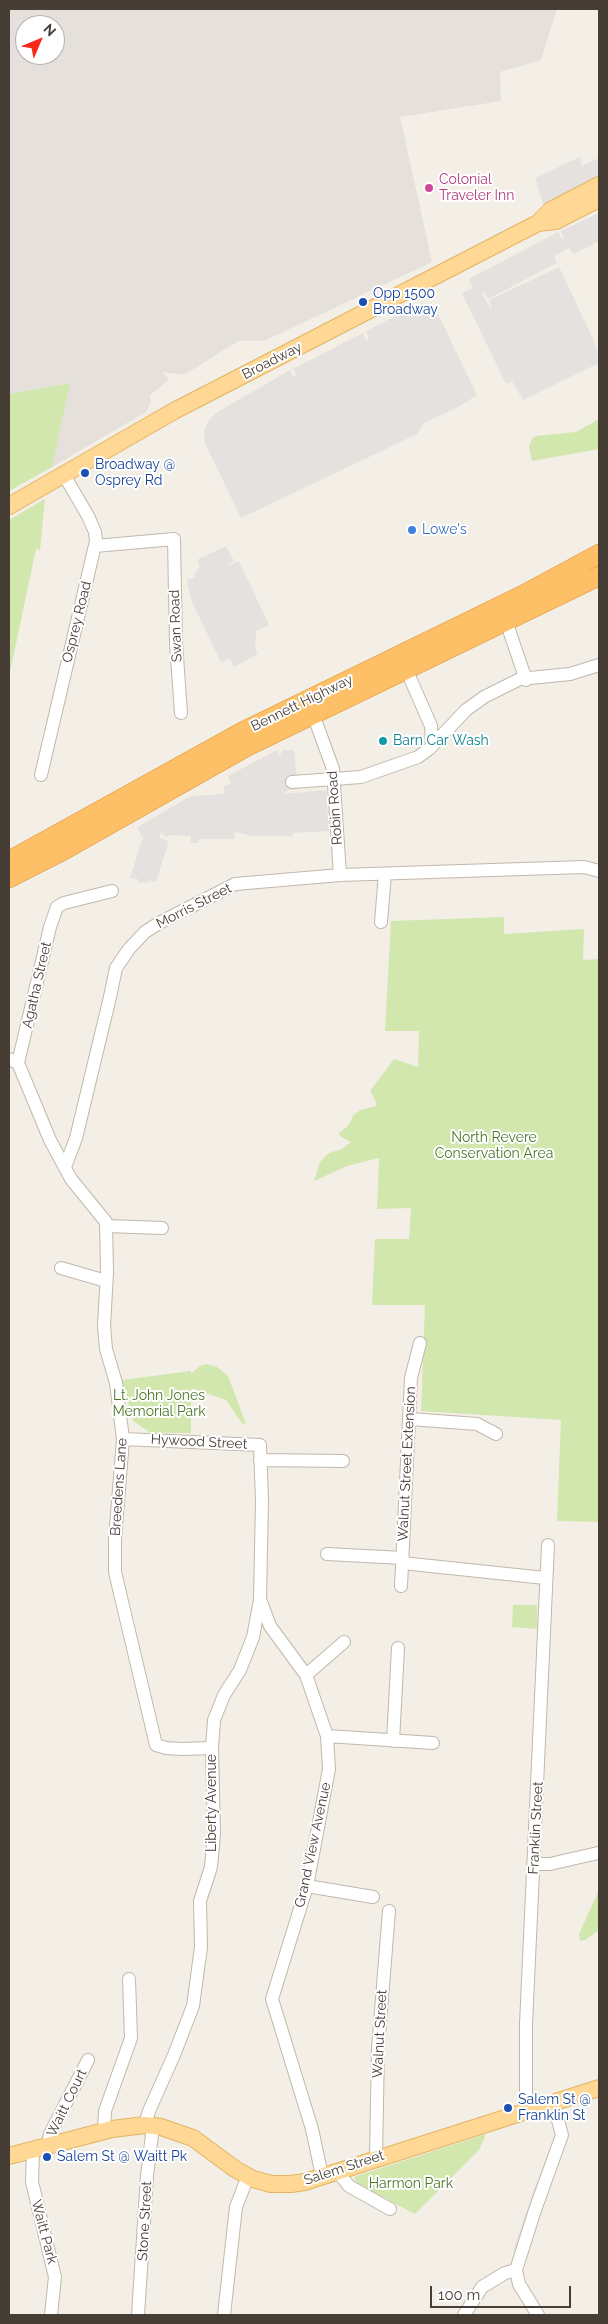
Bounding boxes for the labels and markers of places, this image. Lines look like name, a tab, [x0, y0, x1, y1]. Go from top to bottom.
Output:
place label: Colonial Traveler Inn	[439, 172, 514, 204]
marker: Colonial Traveler Inn	[423, 182, 435, 194]
place label: Opp 1500 Broadway	[373, 286, 438, 318]
marker: Opp 1500 Broadway	[357, 296, 369, 308]
place label: Broadway @ Osprey Rd	[95, 457, 175, 490]
marker: Broadway @ Osprey Rd	[79, 467, 91, 479]
place label: Lowe's	[422, 522, 467, 538]
marker: Lowe's	[406, 524, 418, 536]
place label: Barn Car Wash	[393, 733, 489, 749]
marker: Barn Car Wash	[377, 735, 389, 747]
place label: Salem St @ Franklin St	[518, 2092, 591, 2124]
marker: Salem St @ Franklin St	[502, 2102, 514, 2114]
place label: Salem St @ Waitt Pk	[57, 2149, 187, 2165]
marker: Salem St @ Waitt Pk	[41, 2151, 53, 2163]

